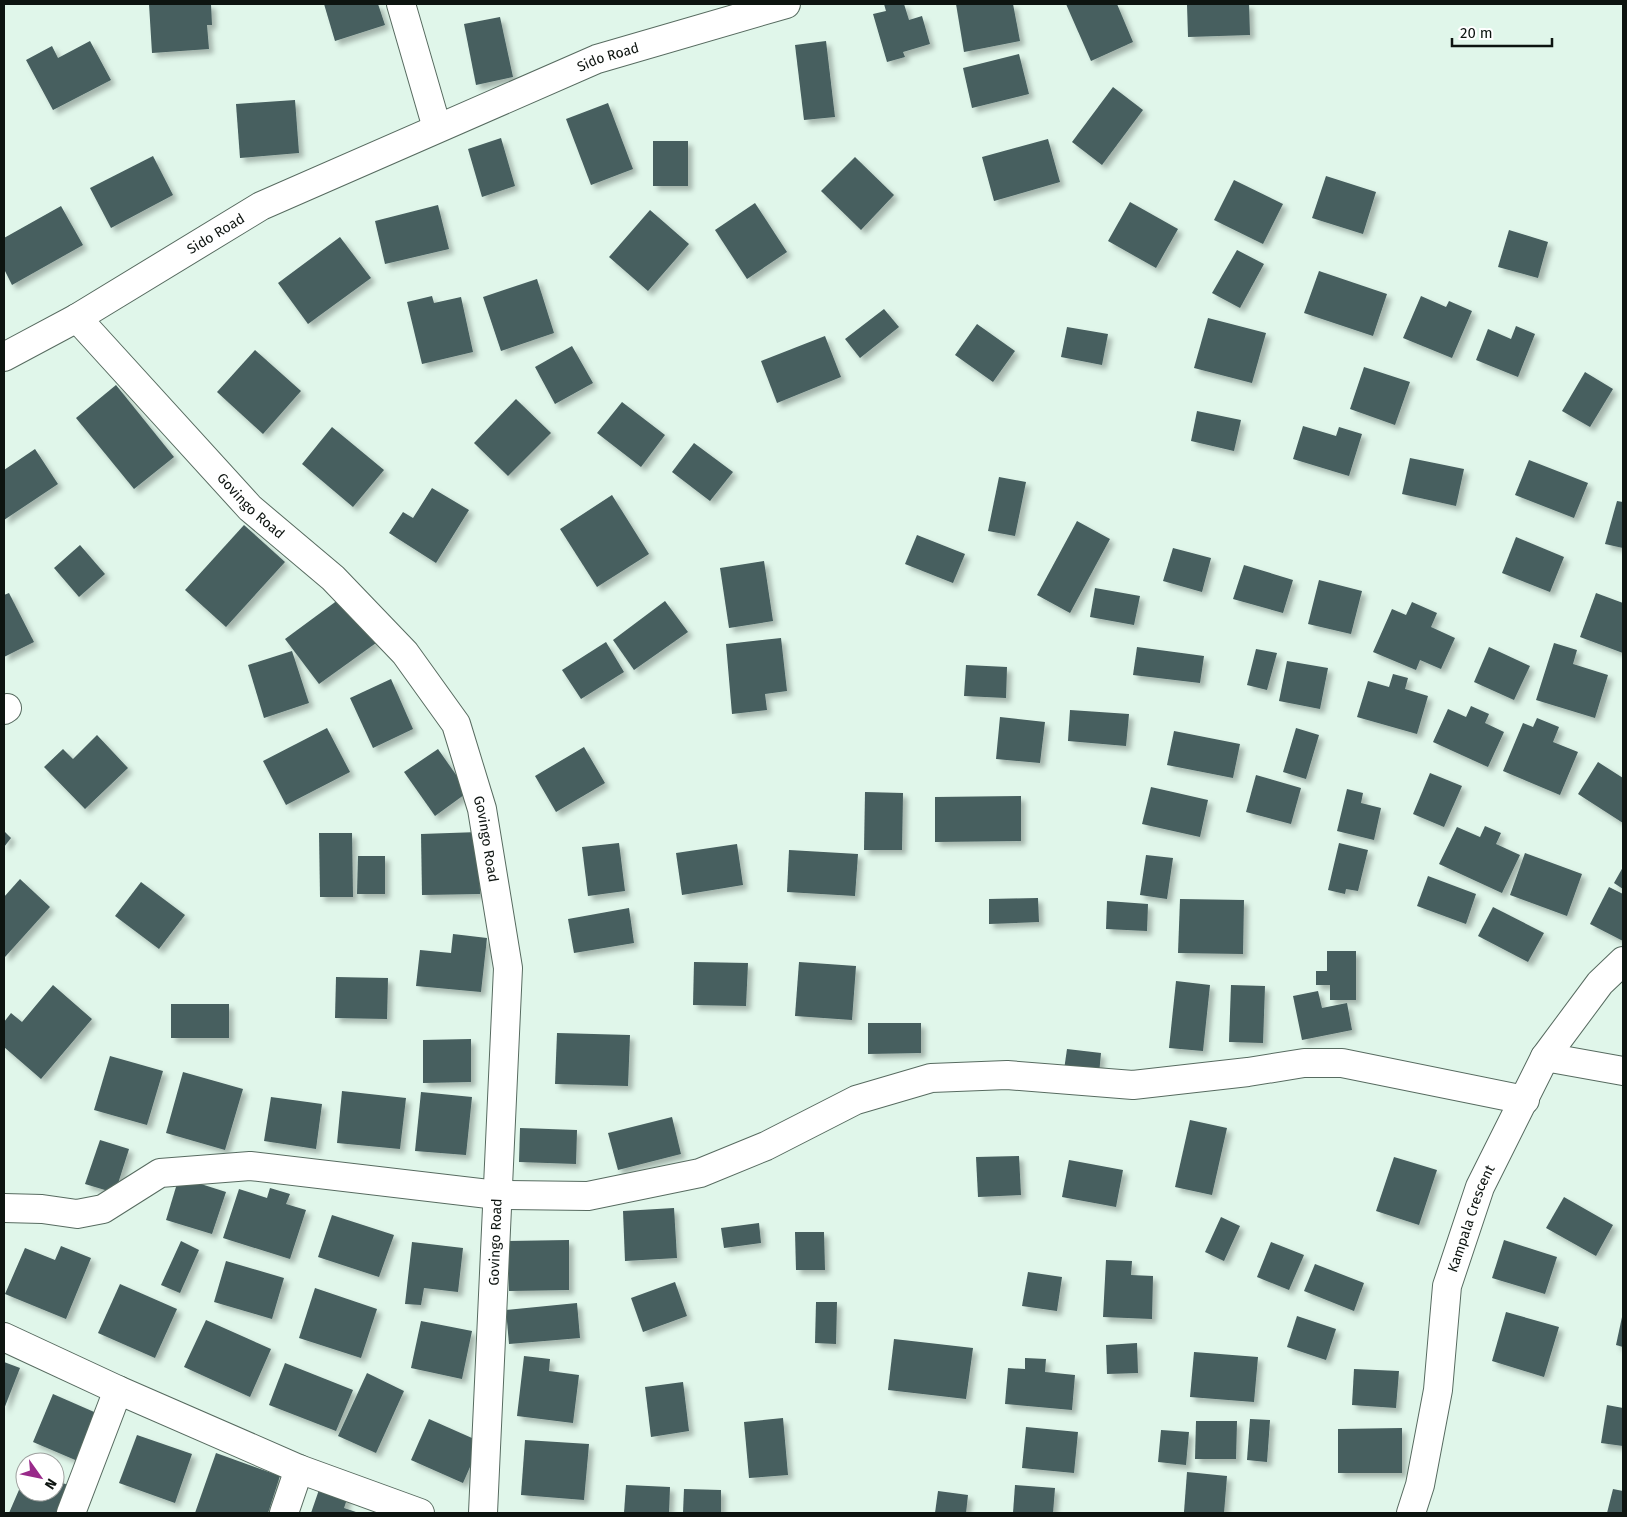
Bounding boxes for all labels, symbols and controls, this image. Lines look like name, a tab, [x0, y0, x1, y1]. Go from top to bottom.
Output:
scale bar	[1452, 15, 1552, 47]
text: 20 m	[1460, 24, 1493, 42]
street label: Sido Road	[575, 39, 641, 76]
street label: Sido Road	[184, 210, 248, 258]
street label: Govingo Road	[213, 470, 288, 542]
street label: Govingo Road	[469, 794, 502, 883]
street label: Kampala Crescent	[1444, 1161, 1499, 1275]
street label: Govingo Road	[485, 1198, 506, 1286]
north arrow	[15, 1452, 65, 1502]
text: N	[41, 1475, 60, 1492]

